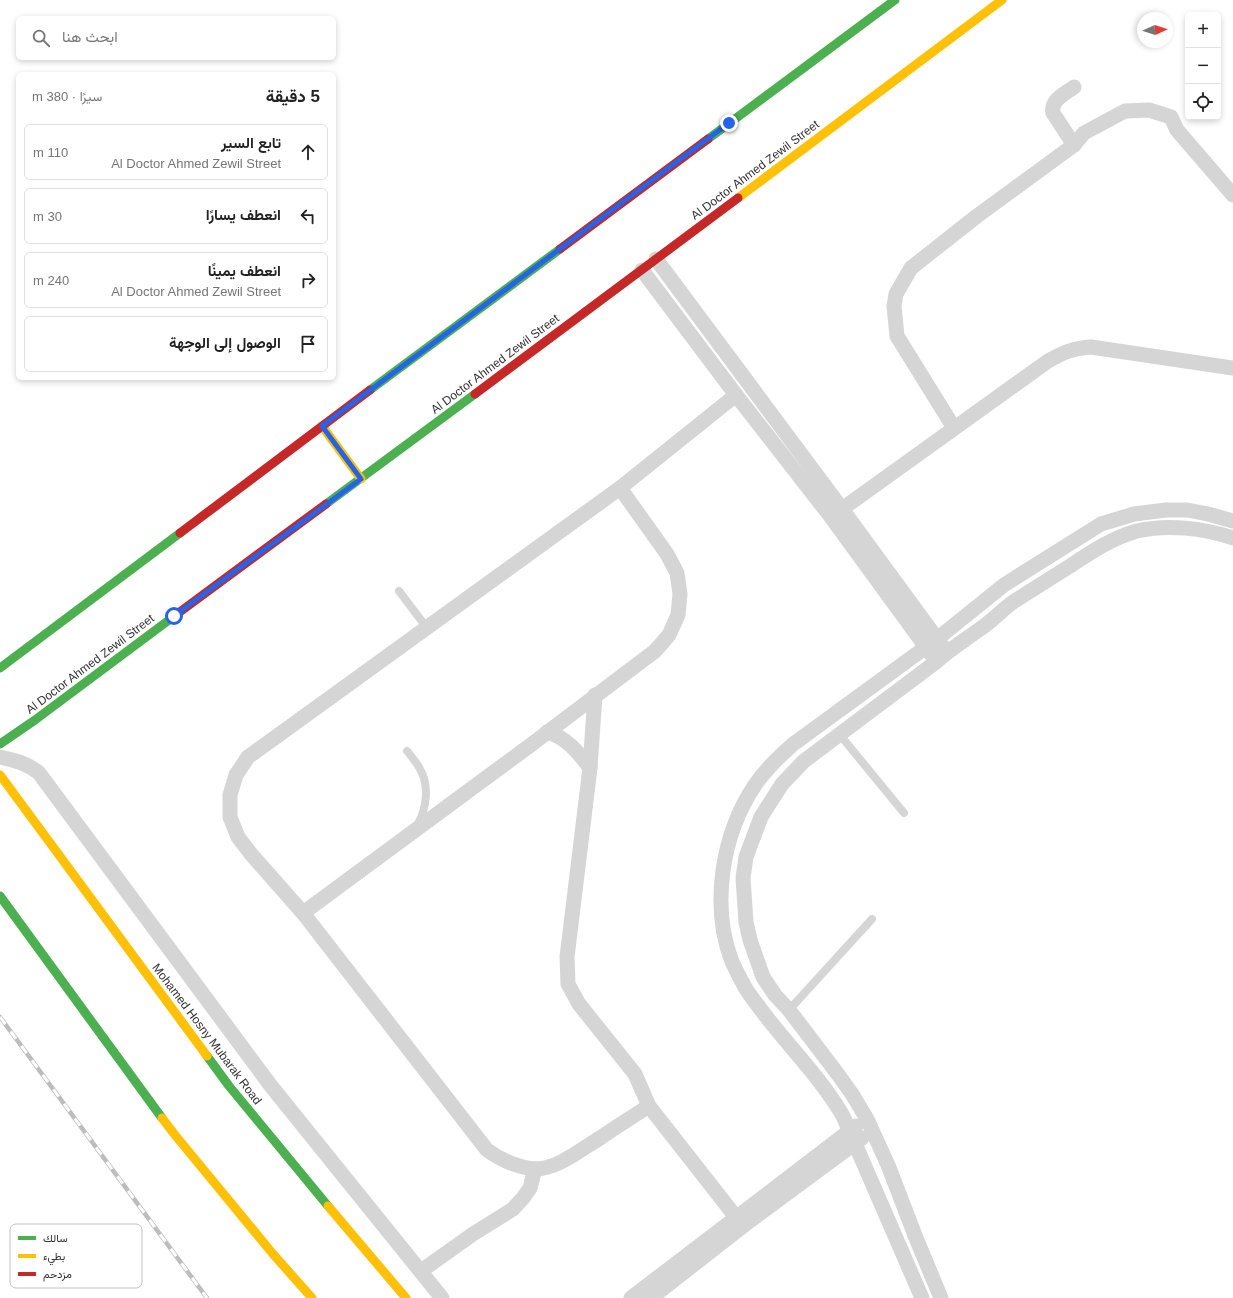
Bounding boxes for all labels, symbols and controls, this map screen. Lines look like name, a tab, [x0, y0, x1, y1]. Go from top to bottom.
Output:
north arrow	[1137, 12, 1173, 48]
map controls	[1185, 12, 1221, 120]
button: +	[1185, 12, 1221, 48]
search box	[16, 16, 336, 60]
icon: search	[30, 27, 52, 49]
text: ابحث هنا	[62, 28, 118, 45]
button: −	[1185, 48, 1221, 84]
button: locate	[1185, 84, 1221, 120]
text: 5 دقيقة	[266, 87, 320, 106]
text: سيرًا · 380 m	[32, 89, 102, 104]
route end	[720, 114, 738, 132]
street label: Al Doctor Ahmed Zewil Street	[688, 117, 822, 223]
text: تابع السير	[221, 134, 281, 151]
icon: ahead	[297, 141, 319, 163]
text: 110 m	[33, 145, 68, 160]
text: Al Doctor Ahmed Zewil Street	[111, 156, 281, 171]
icon: left	[297, 205, 319, 227]
text: انعطف يسارًا	[206, 206, 281, 223]
text: 30 m	[33, 209, 62, 224]
text: انعطف يمينًا	[208, 262, 281, 279]
icon: right	[297, 269, 319, 291]
text: 240 m	[33, 273, 69, 288]
text: Al Doctor Ahmed Zewil Street	[111, 284, 281, 299]
street label: Al Doctor Ahmed Zewil Street	[428, 311, 562, 417]
icon: arrive	[297, 333, 319, 355]
text: الوصول إلى الوجهة	[169, 334, 281, 351]
route start	[165, 607, 183, 625]
street label: Al Doctor Ahmed Zewil Street	[23, 611, 157, 717]
street label: Mohamed Hosny Mubarak Road	[149, 961, 265, 1107]
legend	[10, 1224, 142, 1288]
text: سالك	[43, 1232, 68, 1244]
text: بطيء	[43, 1250, 65, 1266]
text: مزدحم	[43, 1268, 72, 1282]

